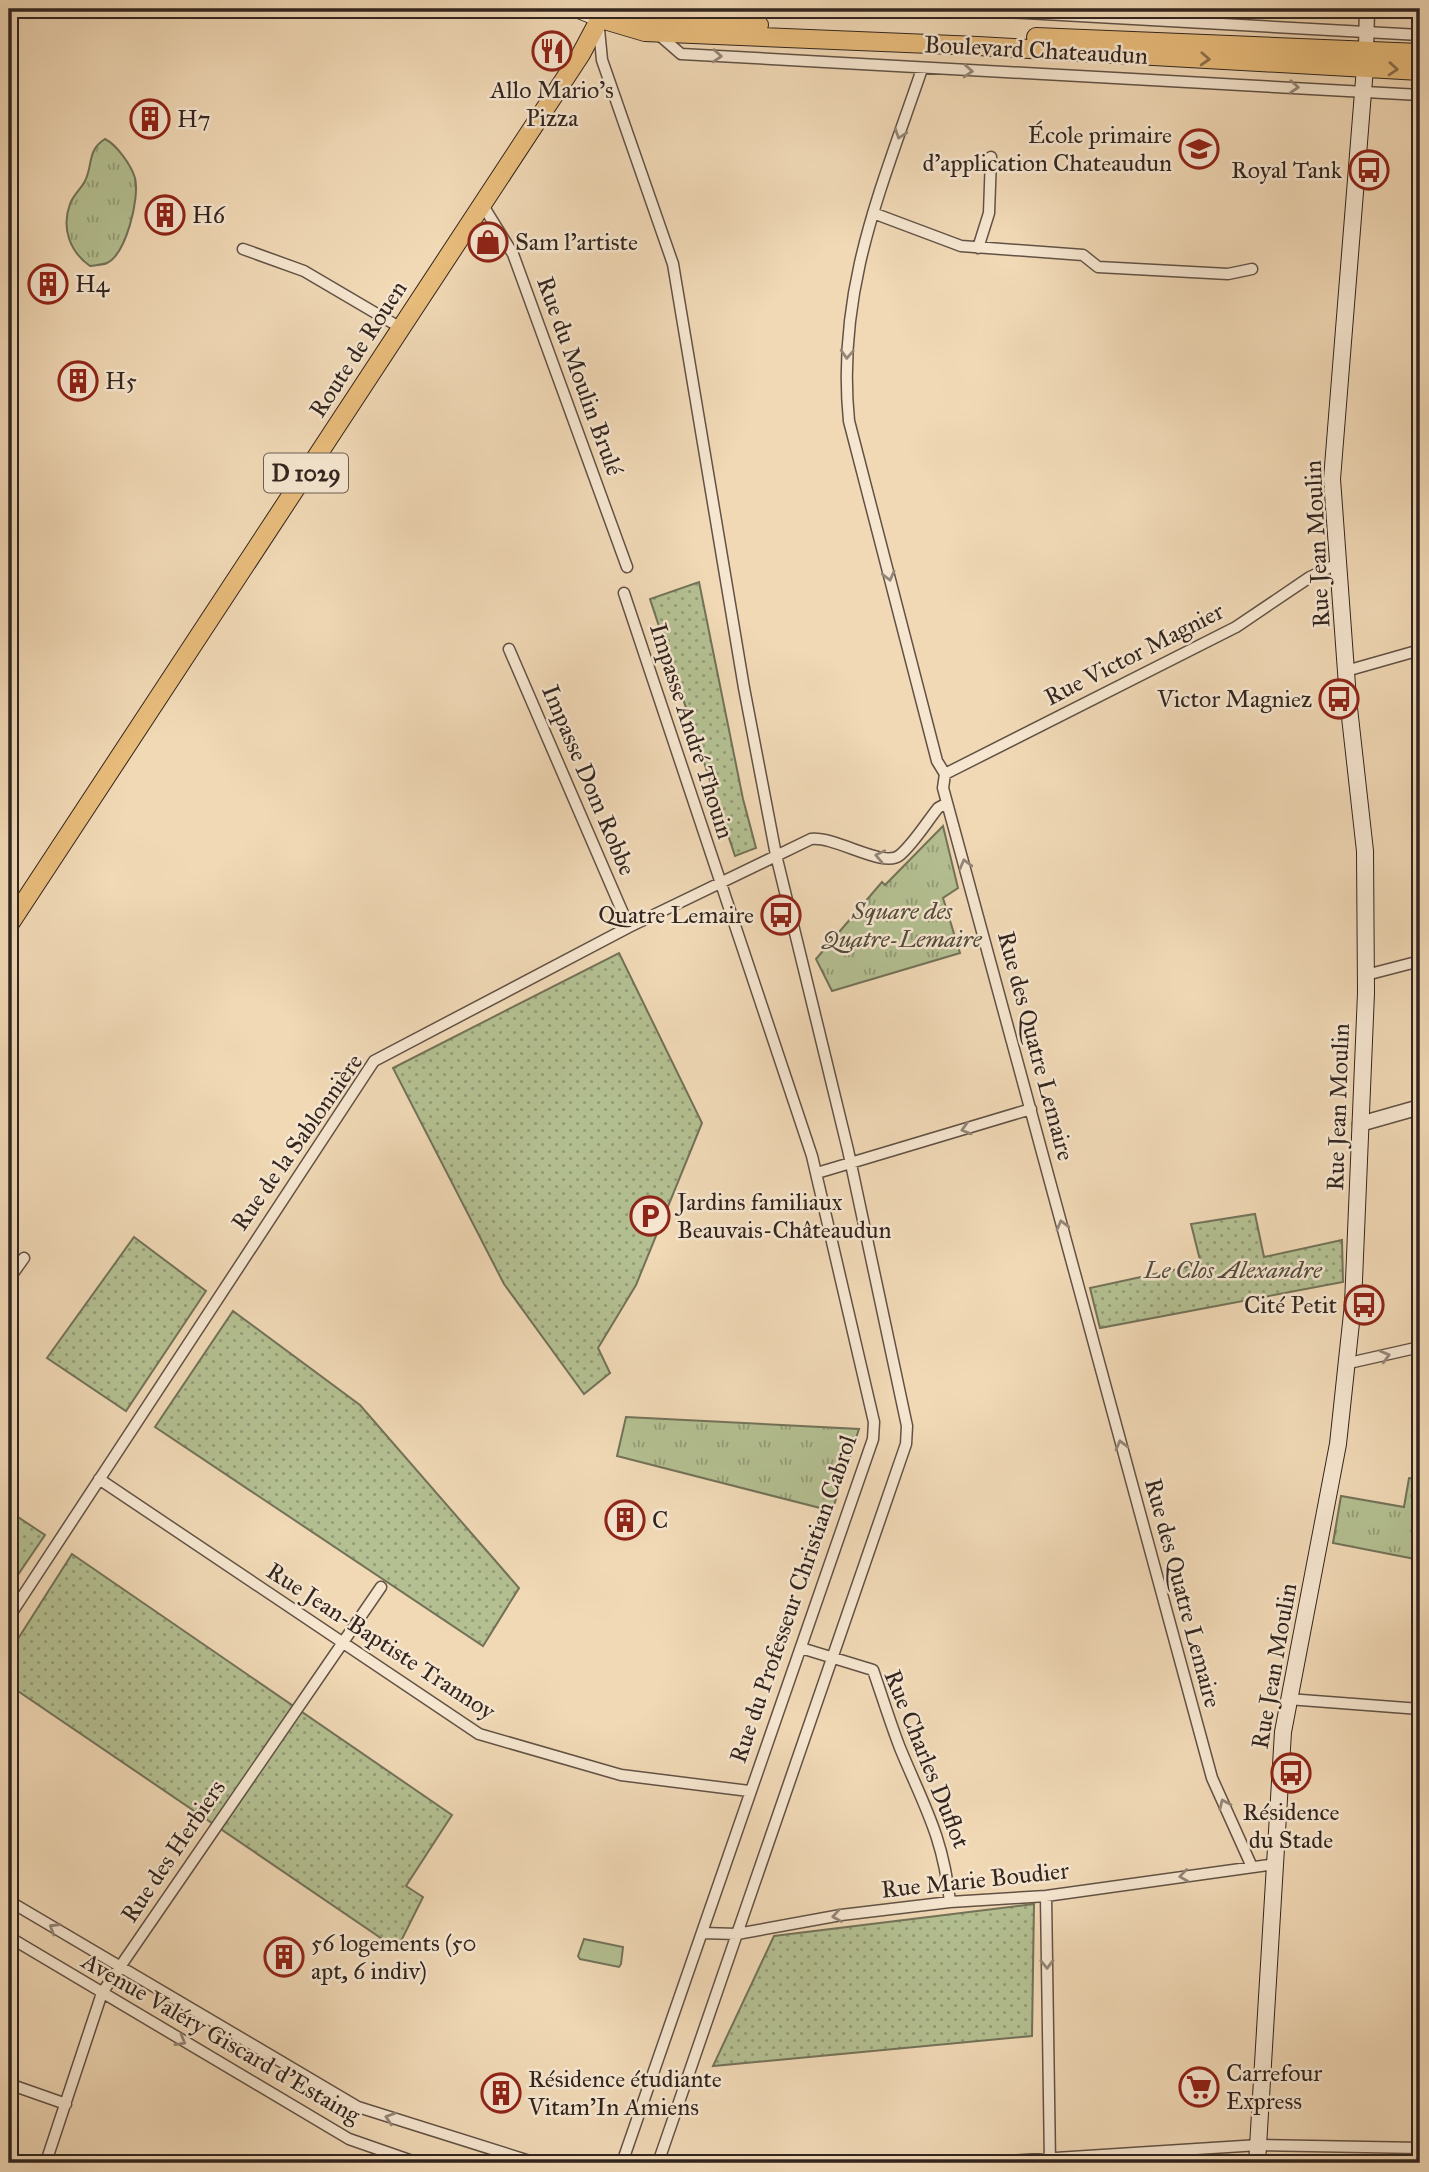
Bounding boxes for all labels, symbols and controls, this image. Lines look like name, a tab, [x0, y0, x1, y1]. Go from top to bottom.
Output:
street label: Boulevard Chateaudun	[923, 29, 1149, 71]
restaurant icon: Allo Mario's Pizza	[531, 30, 573, 72]
one-way arrow	[712, 48, 723, 63]
one-way arrow	[1200, 51, 1211, 66]
one-way arrow	[1387, 61, 1398, 76]
one-way arrow	[963, 64, 974, 79]
place label: Allo Mario's Pizza	[489, 75, 614, 133]
one-way arrow	[1288, 80, 1299, 95]
building icon: H7	[129, 98, 171, 140]
place label: H7	[177, 104, 211, 134]
place label: École primaire d'application Chateaudun	[922, 120, 1172, 178]
one-way arrow	[894, 127, 908, 139]
school or university icon: École primaire d'application Chateaudun	[1178, 128, 1220, 170]
bus stop icon: Royal Tank	[1348, 149, 1390, 191]
place label: Royal Tank	[1231, 155, 1343, 185]
building icon: H6	[144, 194, 186, 236]
place label: H6	[192, 200, 226, 230]
shop icon: Sam l'artiste	[467, 221, 509, 263]
place label: Sam l'artiste	[515, 227, 638, 257]
building icon: H4	[27, 263, 69, 305]
place label: H4	[75, 269, 110, 299]
street label: Rue du Moulin Brulé	[530, 272, 630, 480]
street label: Route de Rouen	[303, 275, 413, 423]
one-way arrow	[839, 348, 854, 359]
building icon: H5	[57, 360, 99, 402]
place label: H5	[105, 366, 137, 396]
road number: D 1029	[264, 453, 348, 492]
street label: Rue Jean Moulin	[1298, 459, 1336, 629]
one-way arrow	[881, 570, 895, 582]
street label: Rue Victor Magnier	[1039, 596, 1229, 712]
street label: Impasse André Thouin	[643, 619, 741, 843]
bus stop icon: Victor Magniez	[1318, 678, 1360, 720]
street label: Impasse Dom Robbe	[535, 680, 643, 880]
place label: Victor Magniez	[1156, 684, 1312, 714]
one-way arrow	[874, 850, 886, 865]
one-way arrow	[958, 858, 973, 870]
bus stop icon: Quatre Lemaire	[760, 894, 802, 936]
park label: Square des Quatre-Lemaire	[821, 896, 983, 954]
place label: Quatre Lemaire	[598, 900, 754, 930]
street label: Rue des Quatre Lemaire	[991, 928, 1081, 1164]
street label: Rue Jean Moulin	[1320, 1023, 1356, 1191]
street label: Rue de la Sablonnière	[225, 1048, 369, 1236]
one-way arrow	[960, 1120, 972, 1135]
place label: Jardins familiaux Beauvais-Châteaudun	[674, 1187, 892, 1245]
parking icon: Jardins familiaux Beauvais-Châteaudun	[629, 1195, 671, 1237]
one-way arrow	[1056, 1219, 1070, 1231]
park label: Le Clos Alexandre	[1143, 1255, 1323, 1285]
bus stop icon: Cité Petit	[1343, 1284, 1385, 1326]
place label: Cité Petit	[1244, 1290, 1337, 1320]
one-way arrow	[1379, 1350, 1391, 1364]
street label: Rue du Professeur Christian Cabrol	[723, 1431, 863, 1767]
one-way arrow	[1115, 1439, 1129, 1451]
street label: Rue des Quatre Lemaire	[1138, 1475, 1228, 1711]
building icon: C	[604, 1499, 646, 1541]
place label: C	[652, 1505, 668, 1535]
street label: Rue Jean-Baptiste Trannoy	[261, 1556, 502, 1727]
street label: Rue Jean Moulin	[1245, 1581, 1303, 1751]
street label: Rue Charles Duflot	[878, 1665, 977, 1853]
bus stop icon: Résidence du Stade	[1270, 1752, 1312, 1794]
street label: Rue des Herbiers	[114, 1774, 232, 1928]
place label: Résidence du Stade	[1242, 1797, 1340, 1855]
one-way arrow	[1218, 1799, 1232, 1812]
street label: Rue Marie Boudier	[880, 1855, 1070, 1905]
one-way arrow	[1179, 1869, 1190, 1884]
one-way arrow	[831, 1908, 843, 1923]
one-way arrow	[49, 1923, 62, 1936]
place label: 56 logements (50 apt, 6 indiv)	[311, 1928, 477, 1986]
building icon: 56 logements (50 apt, 6 indiv)	[263, 1936, 305, 1978]
street label: Avenue Valéry Giscard d'Estaing	[76, 1945, 366, 2131]
one-way arrow	[1039, 1959, 1055, 1970]
one-way arrow	[174, 2032, 187, 2045]
place label: Carrefour Express	[1226, 2058, 1322, 2116]
place label: Résidence étudiante Vitam'In Amiens	[527, 2064, 722, 2122]
supermarket icon: Carrefour Express	[1178, 2066, 1220, 2108]
building icon: Résidence étudiante Vitam'In Amiens	[480, 2072, 522, 2114]
one-way arrow	[385, 2112, 397, 2126]

